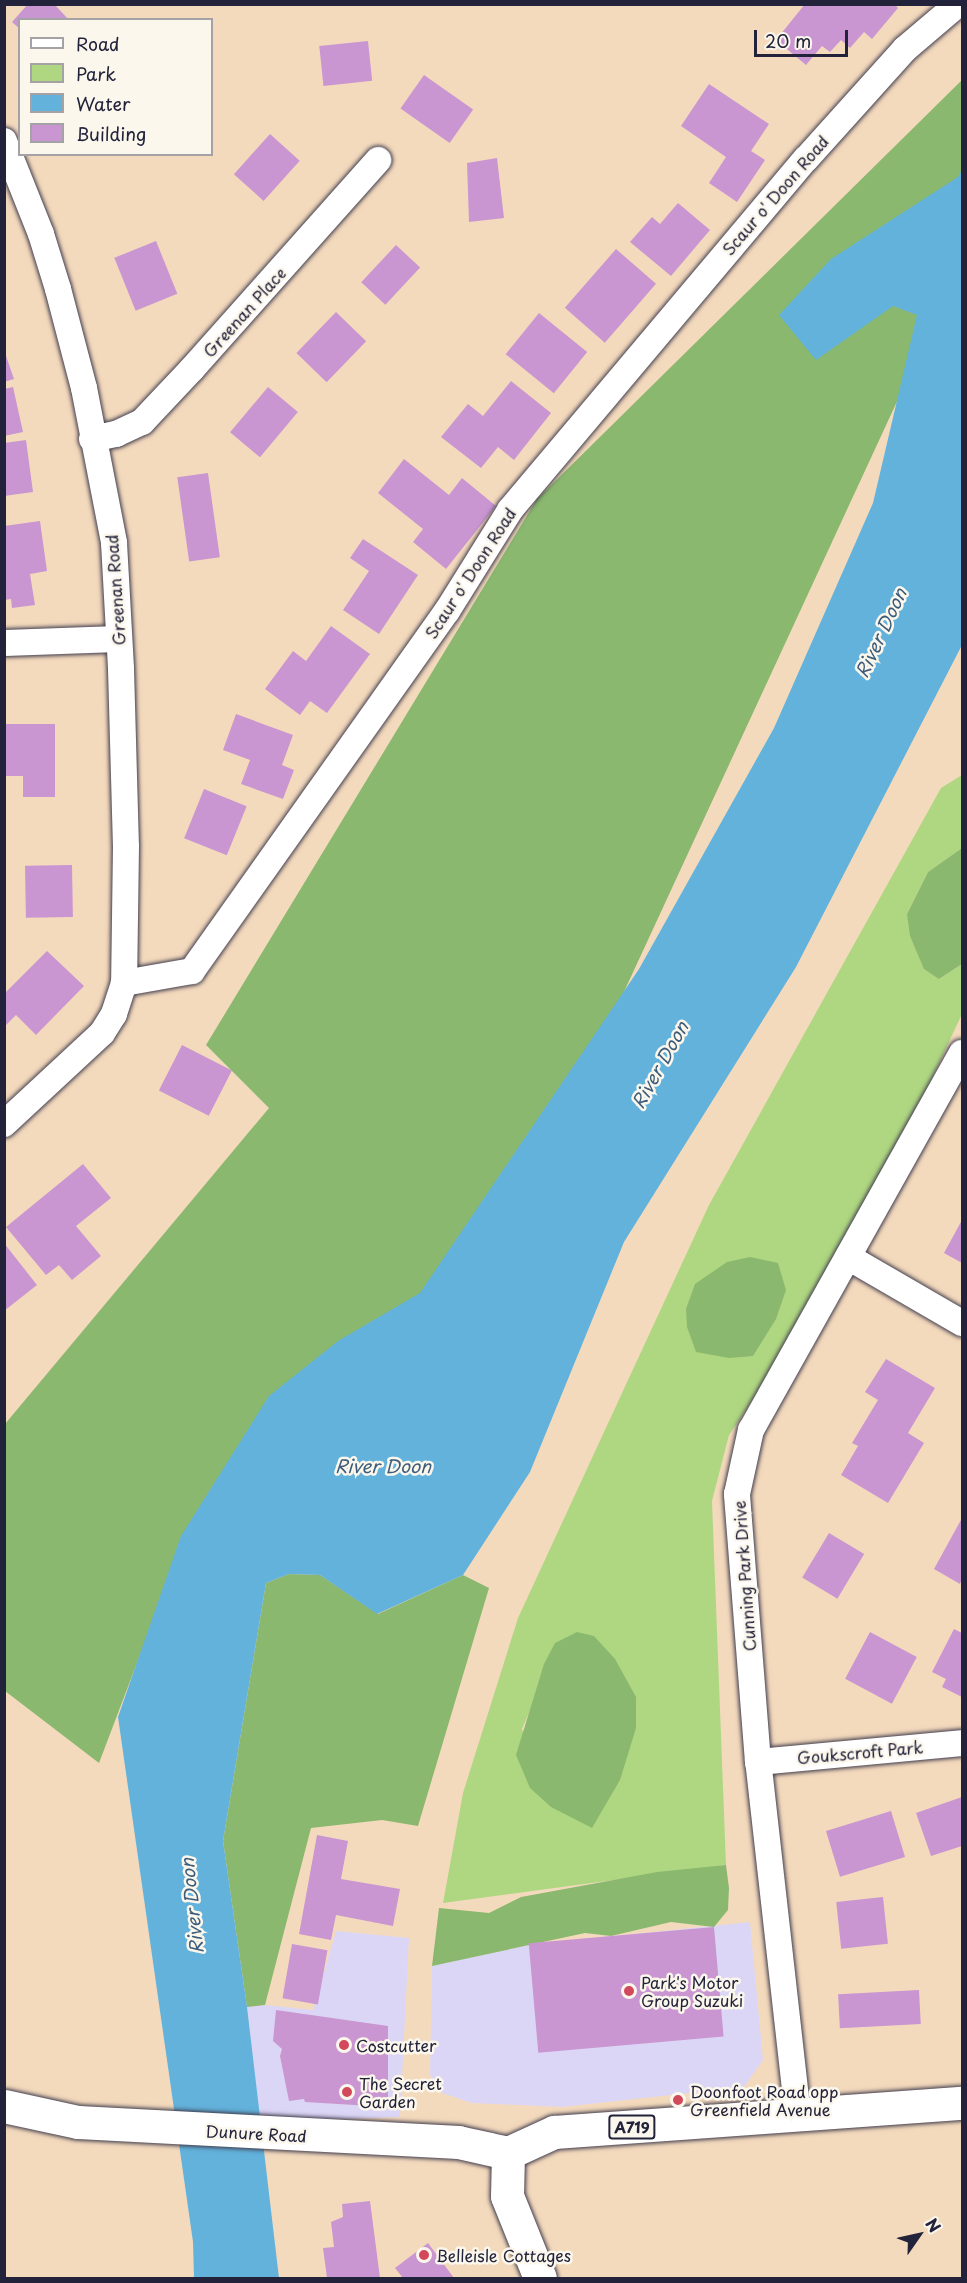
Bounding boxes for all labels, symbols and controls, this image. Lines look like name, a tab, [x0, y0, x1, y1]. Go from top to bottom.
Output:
legend	[18, 18, 213, 156]
scale bar	[757, 18, 852, 56]
text: 20 m	[765, 27, 811, 54]
text: Road	[76, 30, 120, 57]
text: Park	[76, 60, 116, 87]
text: Water	[76, 90, 130, 117]
text: Building	[76, 120, 146, 147]
street label: Scaur o' Doon Road	[718, 131, 832, 259]
street label: Greenan Place	[199, 263, 289, 361]
street label: Scaur o' Doon Road	[420, 504, 520, 642]
street label: Greenan Road	[102, 534, 128, 646]
water label: River Doon	[851, 585, 911, 681]
water label: River Doon	[627, 1018, 693, 1112]
water label: River Doon	[335, 1455, 431, 1477]
street label: Cunning Park Drive	[729, 1500, 759, 1652]
street label: Goukscroft Park	[796, 1737, 924, 1767]
water label: River Doon	[176, 1857, 208, 1955]
place label: Park's Motor Group Suzuki	[641, 1972, 744, 2010]
marker: Park's Motor Group Suzuki	[622, 1984, 636, 1998]
place label: Costcutter	[356, 2035, 437, 2055]
marker: Costcutter	[337, 2038, 351, 2052]
place label: The Secret Garden	[359, 2073, 442, 2111]
place label: Doonfoot Road opp Greenfield Avenue	[690, 2081, 838, 2119]
marker: The Secret Garden	[340, 2085, 354, 2099]
marker: Doonfoot Road opp Greenfield Avenue	[671, 2093, 685, 2107]
road number: A719	[608, 2115, 656, 2139]
street label: Dunure Road	[204, 2121, 308, 2145]
north arrow	[889, 2205, 949, 2265]
text: N	[920, 2213, 947, 2237]
place label: Belleisle Cottages	[436, 2245, 571, 2265]
marker: Belleisle Cottages	[417, 2248, 431, 2262]

